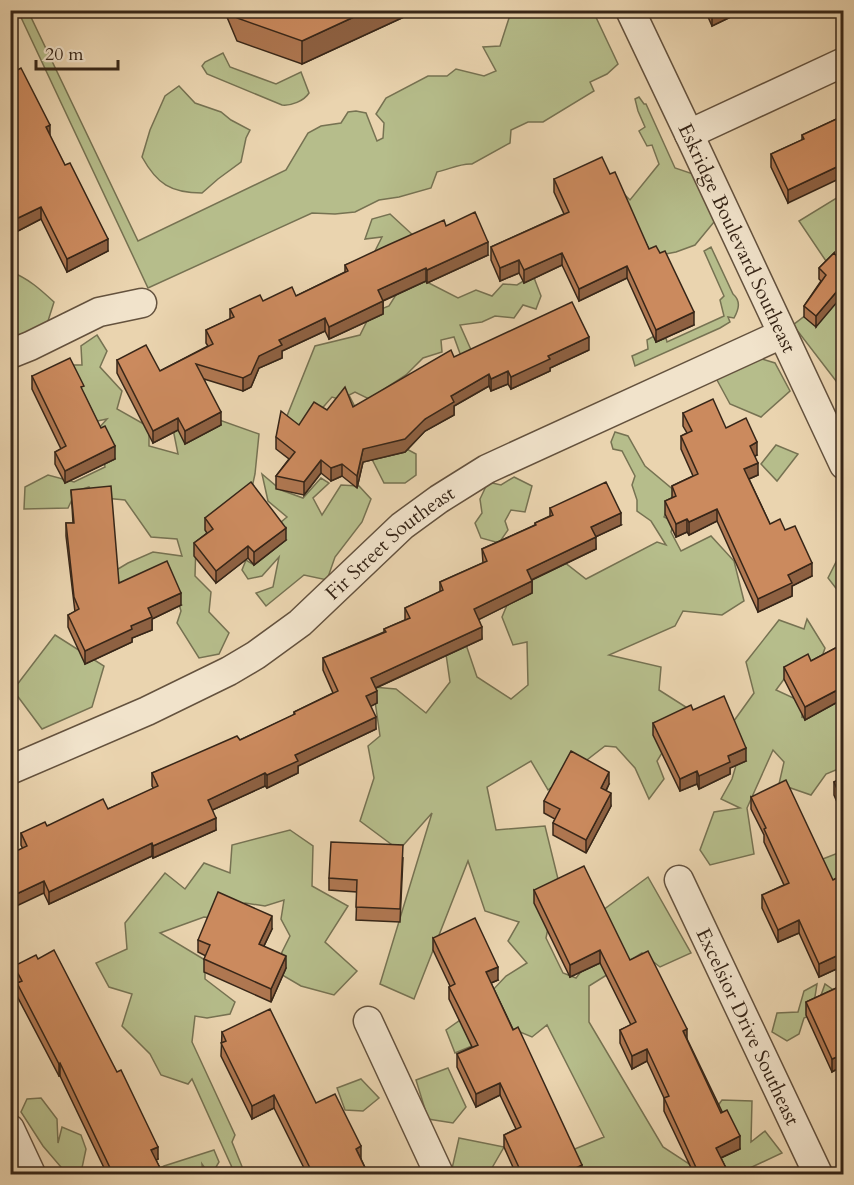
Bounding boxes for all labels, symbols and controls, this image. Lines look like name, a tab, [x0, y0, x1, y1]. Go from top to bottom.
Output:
scale bar	[36, 33, 118, 71]
text: 20 m	[45, 42, 84, 67]
street label: Eskridge Boulevard Southeast	[672, 119, 803, 358]
street label: Fir Street Southeast	[319, 479, 460, 606]
street label: Excelsior Drive Southeast	[690, 923, 807, 1130]

